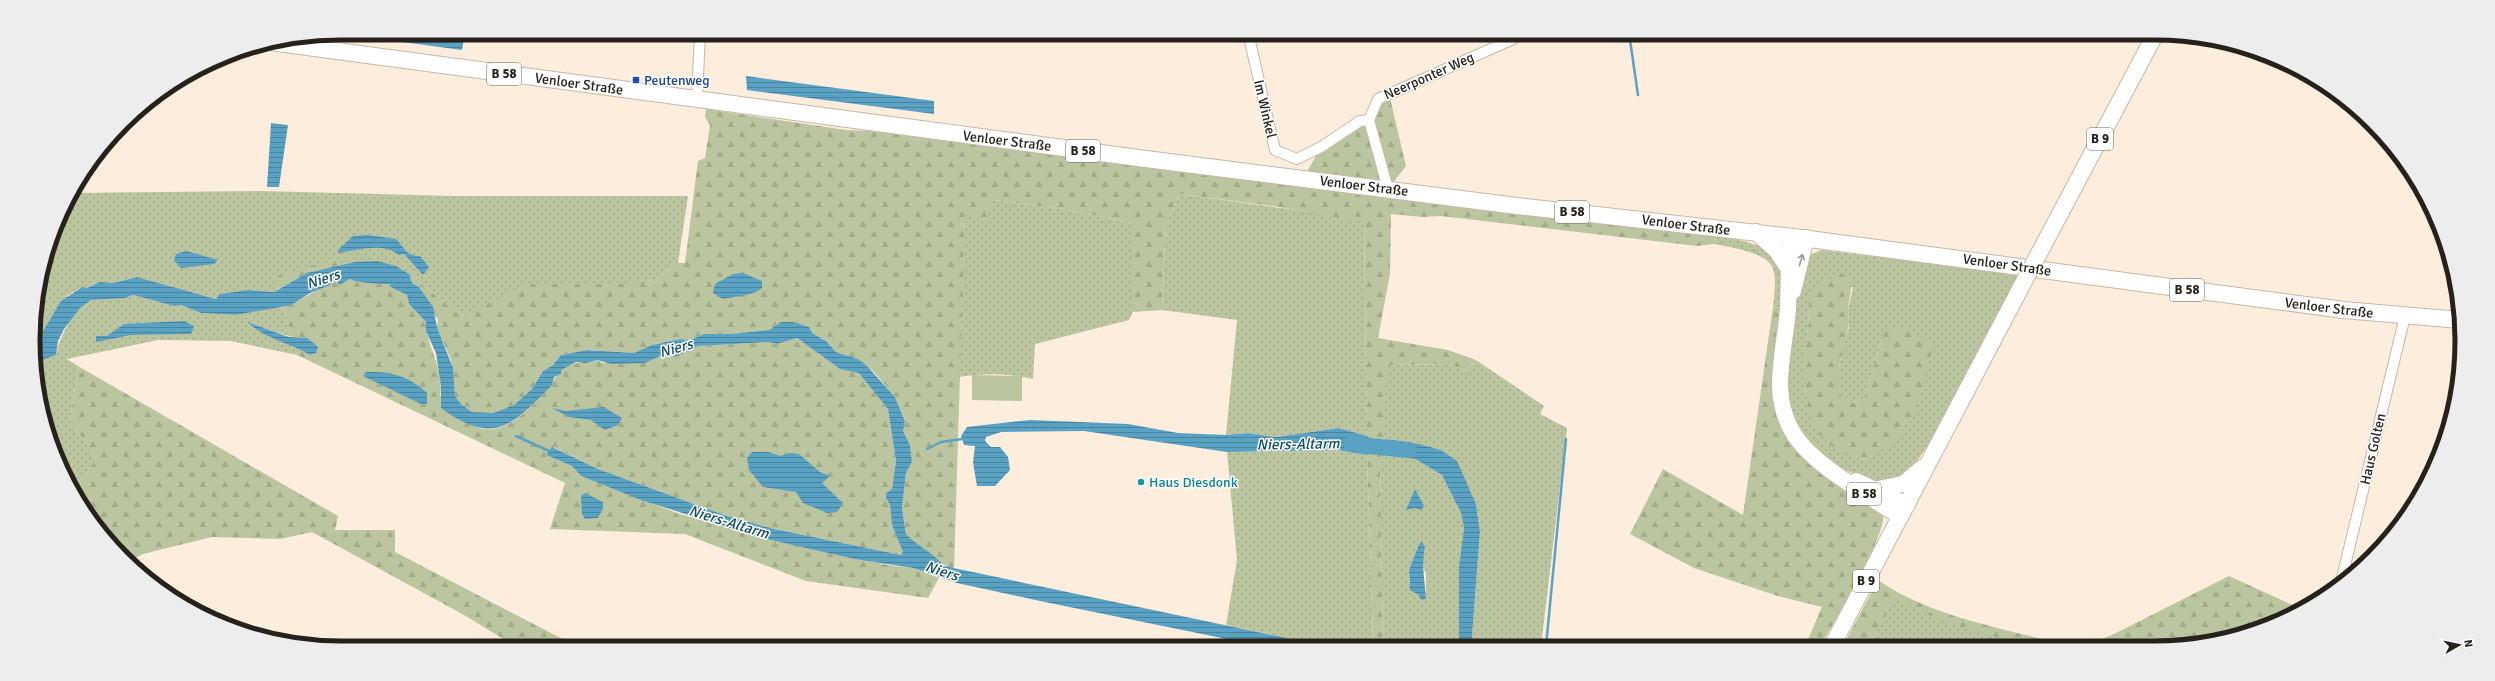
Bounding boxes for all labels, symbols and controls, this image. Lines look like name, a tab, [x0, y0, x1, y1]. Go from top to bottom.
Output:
street label: Neerponter Weg	[1381, 49, 1477, 103]
road number: B 58	[487, 63, 521, 85]
street label: Venloer Straße	[534, 69, 624, 99]
place label: Peutenweg	[644, 72, 710, 89]
marker: Peutenweg	[631, 75, 641, 85]
street label: Im Winkel	[1250, 78, 1280, 140]
street label: Venloer Straße	[962, 127, 1052, 155]
road number: B 9	[2087, 128, 2113, 150]
road number: B 58	[1066, 140, 1100, 162]
street label: Venloer Straße	[1319, 172, 1409, 200]
road number: B 58	[1555, 201, 1589, 223]
street label: Venloer Straße	[1641, 211, 1731, 239]
street label: Venloer Straße	[1962, 250, 2052, 280]
one-way arrow	[1798, 254, 1806, 267]
water label: Niers	[304, 265, 343, 293]
road number: B 58	[2170, 279, 2204, 301]
street label: Venloer Straße	[2284, 294, 2374, 322]
water label: Niers	[657, 334, 696, 361]
street label: Haus Golten	[2357, 412, 2389, 486]
water label: Niers-Altarm	[1257, 434, 1340, 454]
place label: Haus Diesdonk	[1149, 474, 1238, 491]
marker: Haus Diesdonk	[1136, 477, 1146, 487]
road number: B 58	[1847, 483, 1881, 505]
water label: Niers-Altarm	[687, 501, 772, 543]
water label: Niers	[923, 557, 962, 585]
road number: B 9	[1853, 570, 1879, 592]
north arrow	[2439, 625, 2479, 665]
text: N	[2461, 639, 2475, 648]

